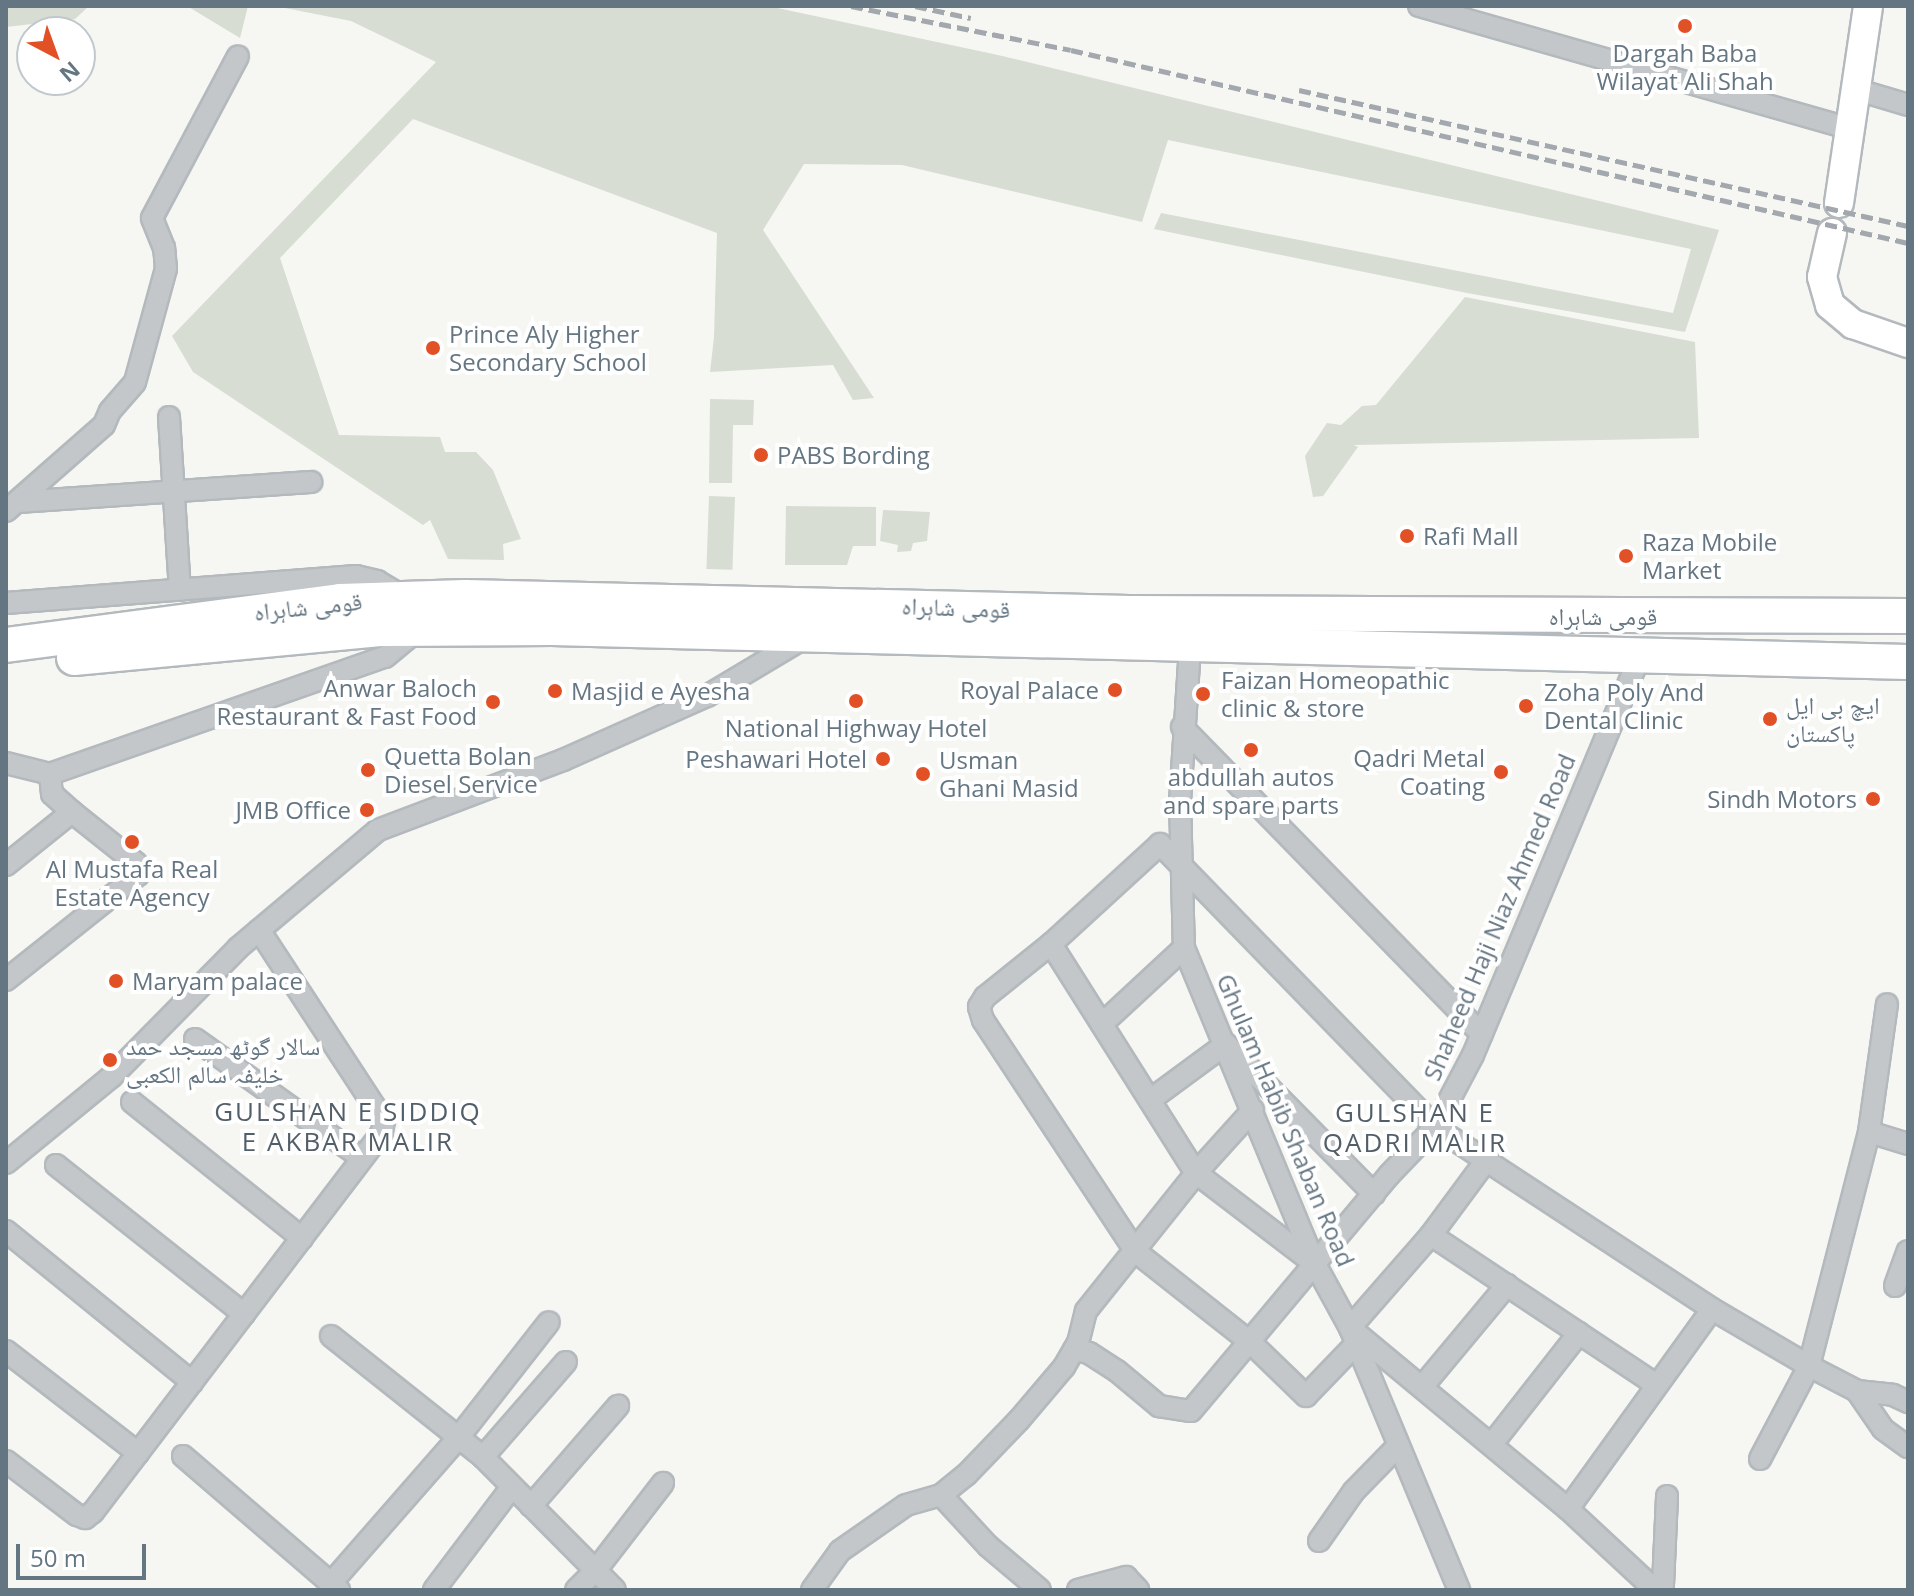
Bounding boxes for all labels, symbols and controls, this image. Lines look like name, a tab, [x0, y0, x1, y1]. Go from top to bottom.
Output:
north arrow	[16, 16, 96, 96]
marker: Dargah Baba Wilayat Ali Shah	[1676, 17, 1694, 35]
place label: Dargah Baba Wilayat Ali Shah	[1596, 39, 1774, 95]
text: N	[54, 55, 87, 90]
place label: Prince Aly Higher Secondary School	[449, 320, 647, 376]
marker: Prince Aly Higher Secondary School	[424, 339, 442, 357]
place label: PABS Bording	[777, 441, 930, 469]
marker: PABS Bording	[752, 446, 770, 464]
place label: Rafi Mall	[1423, 522, 1519, 550]
marker: Rafi Mall	[1398, 527, 1416, 545]
place label: Raza Mobile Market	[1642, 528, 1777, 584]
marker: Raza Mobile Market	[1617, 547, 1635, 565]
street label: قومی شاہراہ	[252, 586, 364, 626]
street label: قومی شاہراہ	[901, 591, 1011, 623]
street label: قومی شاہراہ	[1549, 602, 1657, 630]
place label: Faizan Homeopathic clinic & store	[1221, 666, 1449, 722]
place label: Anwar Baloch Restaurant & Fast Food	[216, 674, 477, 730]
place label: Royal Palace	[960, 676, 1099, 704]
place label: Masjid e Ayesha	[571, 677, 750, 705]
place label: Zoha Poly And Dental Clinic	[1544, 678, 1704, 734]
marker: Royal Palace	[1106, 681, 1124, 699]
marker: Masjid e Ayesha	[546, 682, 564, 700]
marker: Faizan Homeopathic clinic & store	[1192, 683, 1214, 705]
place label: ایچ بی ایل پاکستان	[1786, 691, 1880, 747]
marker: National Highway Hotel	[847, 692, 865, 710]
marker: Anwar Baloch Restaurant & Fast Food	[484, 693, 502, 711]
marker: Zoha Poly And Dental Clinic	[1515, 695, 1537, 717]
marker: ایچ بی ایل پاکستان	[1761, 710, 1779, 728]
place label: National Highway Hotel	[725, 714, 987, 742]
marker: abdullah autos and spare parts	[1242, 741, 1260, 759]
place label: Quetta Bolan Diesel Service	[384, 742, 538, 798]
place label: Qadri Metal Coating	[1353, 744, 1485, 800]
place label: Peshawari Hotel	[685, 745, 867, 773]
place label: Usman Ghani Masid	[939, 746, 1079, 802]
street label: Shaheed Haji Niaz Ahmed Road	[1417, 749, 1581, 1085]
marker: Peshawari Hotel	[874, 750, 892, 768]
marker: Quetta Bolan Diesel Service	[359, 761, 377, 779]
place label: abdullah autos and spare parts	[1163, 763, 1339, 819]
marker: Qadri Metal Coating	[1492, 763, 1510, 781]
marker: Usman Ghani Masid	[914, 765, 932, 783]
place label: Sindh Motors	[1707, 785, 1857, 813]
marker: Sindh Motors	[1864, 790, 1882, 808]
place label: JMB Office	[235, 796, 351, 824]
marker: JMB Office	[358, 801, 376, 819]
marker: Al Mustafa Real Estate Agency	[123, 833, 141, 851]
place label: Al Mustafa Real Estate Agency	[46, 855, 218, 911]
place label: Maryam palace	[132, 967, 303, 995]
street label: Ghulam Habib Shaban Road	[1211, 969, 1361, 1271]
marker: Maryam palace	[107, 972, 125, 990]
place label: سالار گوٹھ مسجد حمد خلیفہ سالم الکعبی	[126, 1032, 320, 1088]
marker: سالار گوٹھ مسجد حمد خلیفہ سالم الکعبی	[101, 1051, 119, 1069]
district label: GULSHAN E SIDDIQ E AKBAR MALIR	[214, 1096, 482, 1158]
district label: GULSHAN E QADRI MALIR	[1323, 1097, 1507, 1158]
scale bar	[20, 1528, 150, 1578]
text: 50 m	[30, 1541, 86, 1574]

